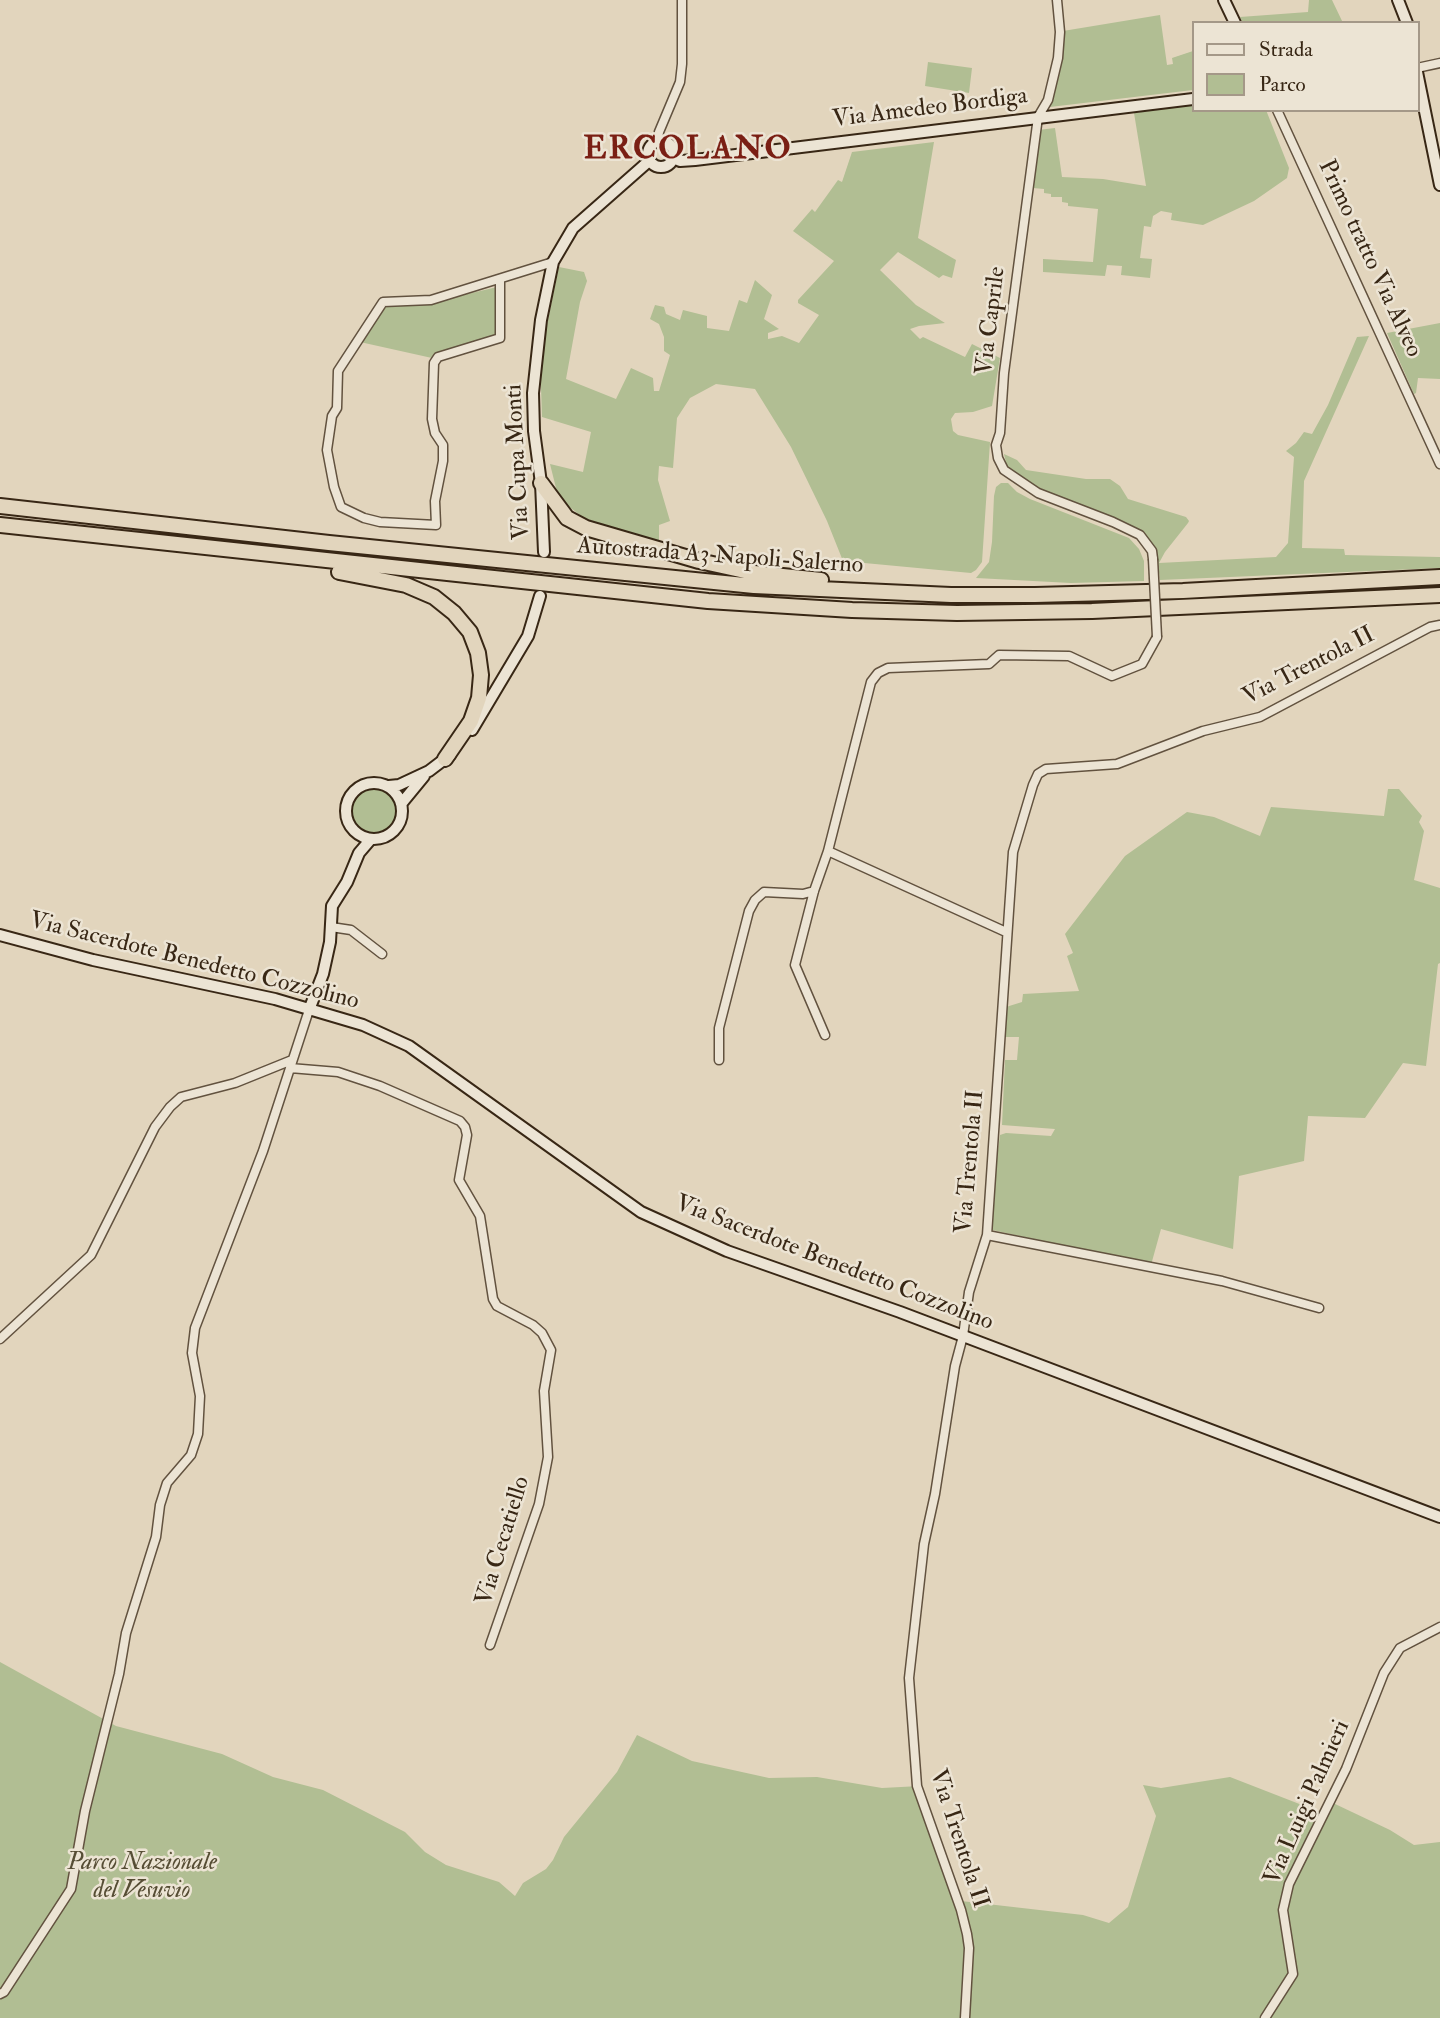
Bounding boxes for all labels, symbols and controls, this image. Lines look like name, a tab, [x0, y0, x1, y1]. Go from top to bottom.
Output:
legend	[1192, 21, 1419, 112]
text: Strada	[1259, 36, 1313, 63]
text: Parco	[1259, 71, 1306, 98]
street label: Via Amedeo Bordiga	[831, 83, 1029, 135]
district label: ERCOLANO	[585, 132, 791, 170]
street label: Primo tratto Via Alveo	[1311, 156, 1427, 362]
street label: Via Caprile	[971, 265, 1013, 377]
street label: Via Cupa Monti	[501, 383, 537, 541]
street label: Autostrada A3 Napoli-Salerno	[576, 533, 864, 581]
street label: Via Trentola II	[1238, 621, 1380, 713]
street label: Via Sacerdote Benedetto Cozzolino	[26, 907, 362, 1017]
street label: Via Trentola II	[950, 1089, 992, 1235]
street label: Via Sacerdote Benedetto Cozzolino	[671, 1190, 997, 1338]
street label: Via Cecatiello	[471, 1473, 537, 1609]
street label: Via Luigi Palmieri	[1259, 1716, 1357, 1890]
street label: Via Trentola II	[922, 1766, 994, 1912]
park label: Parco Nazionale del Vesuvio	[67, 1850, 217, 1906]

